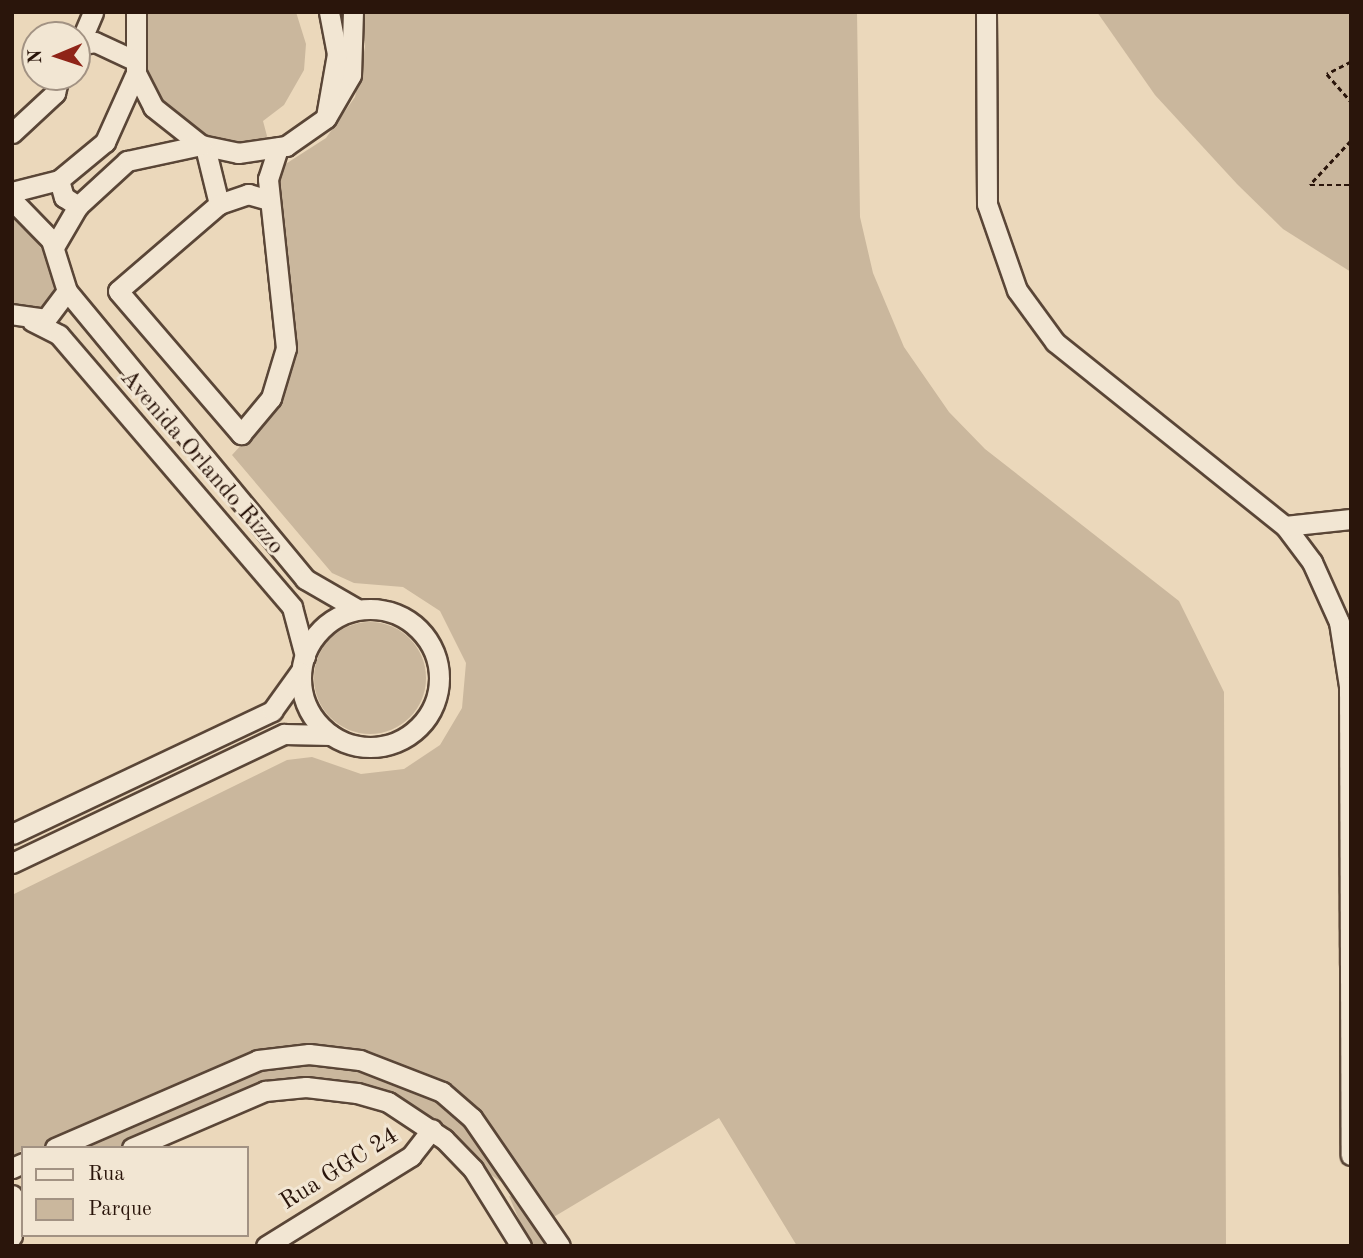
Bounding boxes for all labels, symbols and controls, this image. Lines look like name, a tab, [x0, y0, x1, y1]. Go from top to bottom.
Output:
north arrow	[21, 21, 91, 91]
text: N	[27, 49, 46, 64]
street label: Avenida Orlando Rizzo	[113, 365, 289, 561]
street label: Rua GGC 24	[276, 1122, 404, 1218]
legend	[21, 1146, 248, 1237]
text: Rua	[88, 1164, 125, 1185]
text: Parque	[88, 1199, 152, 1220]

